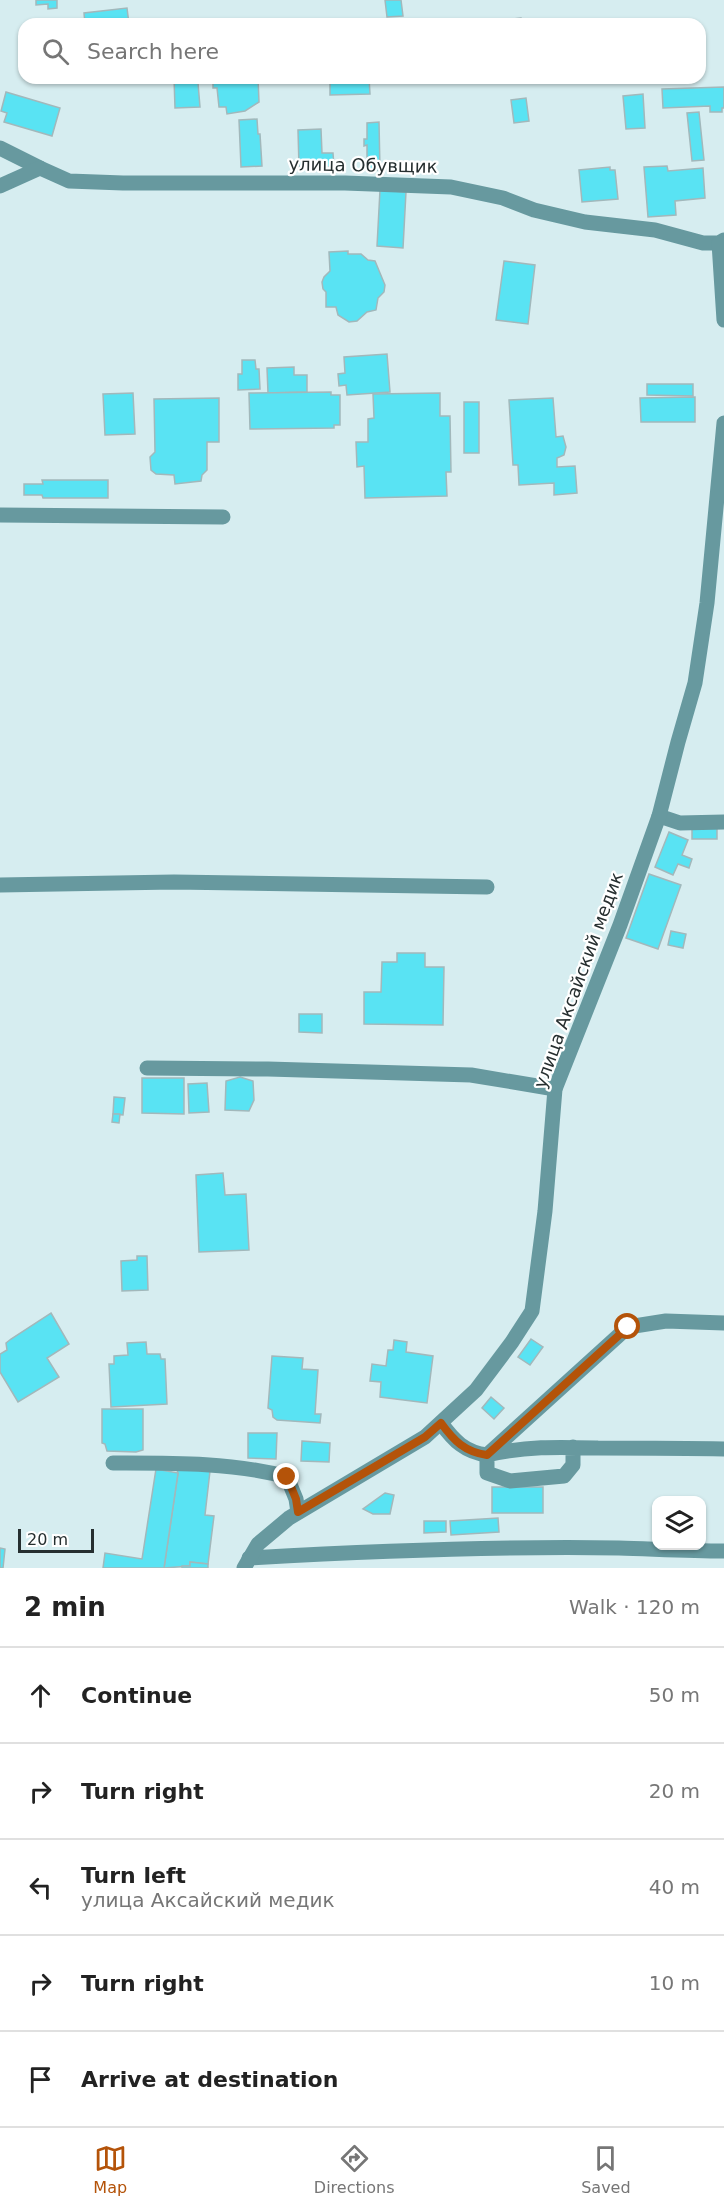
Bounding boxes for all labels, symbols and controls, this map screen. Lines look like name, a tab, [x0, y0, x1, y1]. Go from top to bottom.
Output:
search box	[18, 18, 706, 84]
icon: search	[39, 35, 72, 68]
text: Search here	[87, 39, 219, 64]
street label: улица Обувщик	[288, 153, 438, 177]
street label: улица Аксайский медик	[529, 869, 627, 1091]
route start	[614, 1313, 640, 1339]
route end	[273, 1463, 299, 1489]
map controls	[652, 1496, 706, 1550]
button: layers	[652, 1496, 706, 1550]
scale bar	[18, 1526, 94, 1554]
text: 20 m	[27, 1530, 68, 1549]
text: 2 min	[24, 1592, 106, 1622]
text: Walk · 120 m	[569, 1595, 700, 1619]
icon: ahead	[24, 1679, 57, 1712]
text: Continue	[81, 1683, 192, 1708]
text: 50 m	[649, 1683, 700, 1707]
icon: right	[24, 1775, 57, 1808]
text: Turn right	[81, 1779, 204, 1804]
text: 20 m	[649, 1779, 700, 1803]
text: Turn left	[81, 1863, 186, 1888]
icon: left	[24, 1871, 57, 1904]
text: 40 m	[649, 1875, 700, 1899]
text: улица Аксайский медик	[81, 1888, 335, 1912]
icon: right	[24, 1967, 57, 2000]
text: Turn right	[81, 1971, 204, 1996]
text: 10 m	[649, 1971, 700, 1995]
icon: arrive	[24, 2063, 57, 2096]
text: Arrive at destination	[81, 2067, 338, 2092]
tab: Map	[93, 2142, 127, 2197]
tab: Directions	[314, 2142, 394, 2197]
tab: Saved	[581, 2142, 631, 2197]

